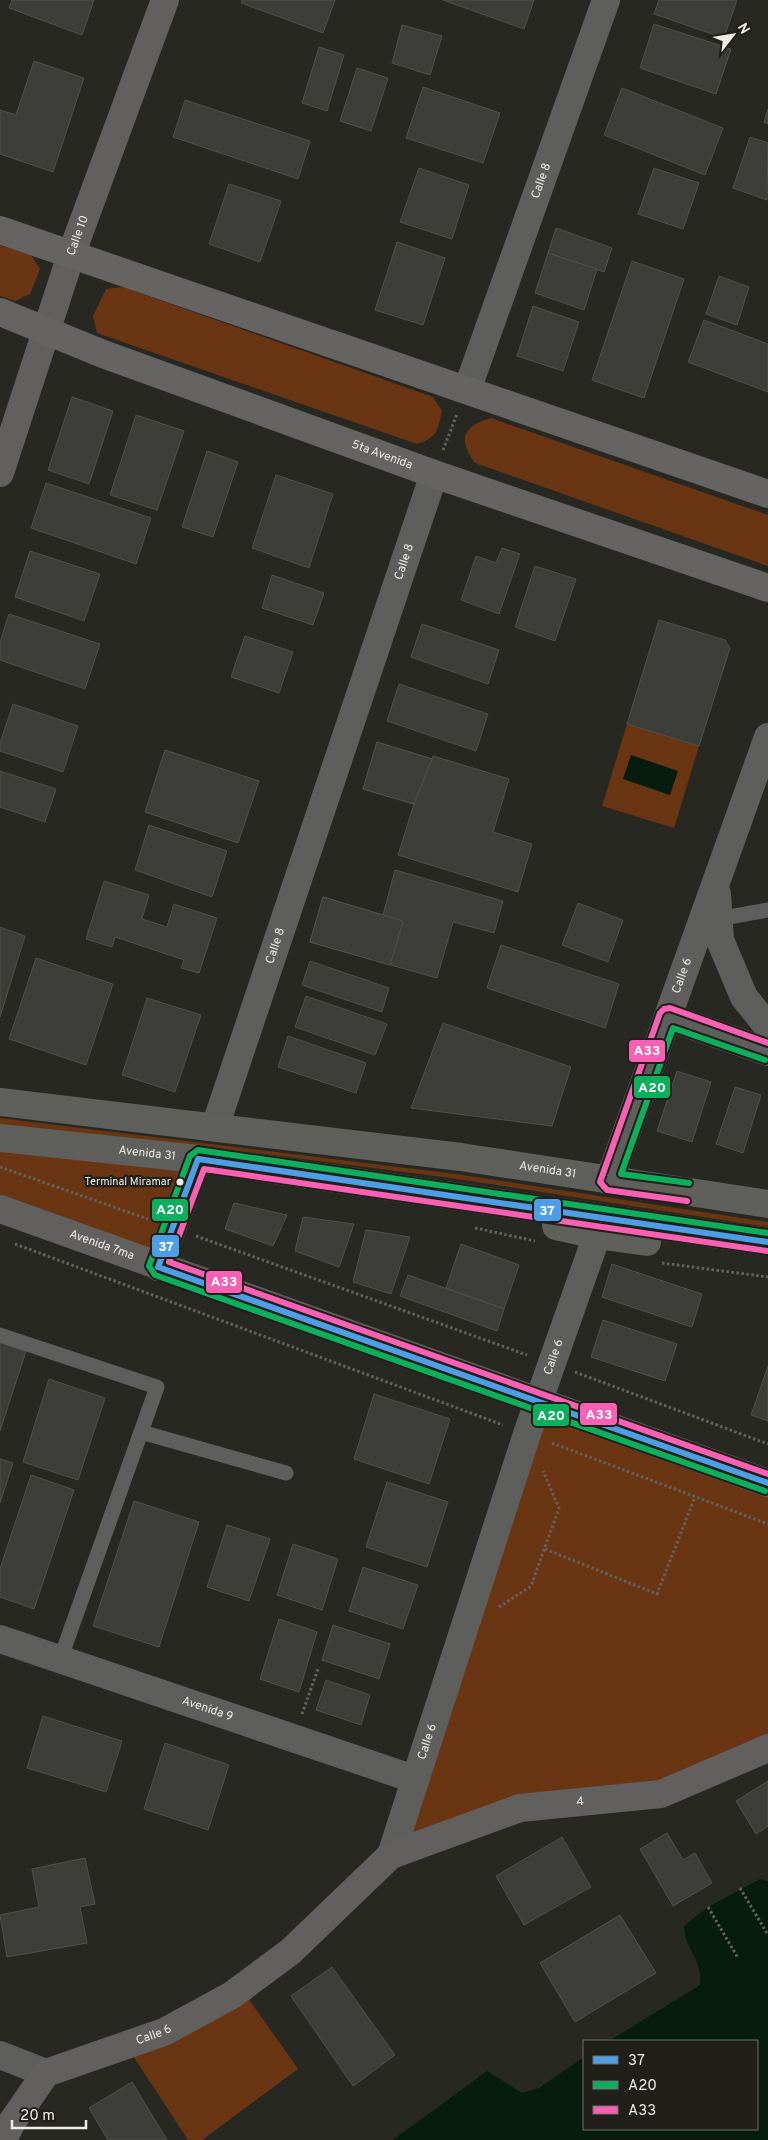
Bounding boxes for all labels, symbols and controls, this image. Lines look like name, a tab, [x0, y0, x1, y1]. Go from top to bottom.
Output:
north arrow	[708, 10, 758, 60]
text: N	[733, 20, 753, 38]
street label: Calle 8	[528, 161, 555, 201]
street label: Calle 10	[63, 213, 93, 258]
street label: 5ta Avenida	[349, 437, 415, 474]
street label: Calle 8	[391, 542, 418, 582]
street label: Calle 8	[262, 926, 289, 966]
street label: Calle 6	[669, 956, 696, 996]
line badge: A33	[628, 1039, 666, 1063]
text: A33	[634, 1043, 660, 1060]
line badge: A20	[633, 1075, 671, 1099]
text: A20	[638, 1080, 666, 1097]
street label: Avenida 31	[118, 1143, 177, 1165]
street label: Avenida 31	[518, 1158, 577, 1183]
place label: Terminal Miramar	[85, 1175, 172, 1189]
marker: Terminal Miramar	[175, 1177, 185, 1187]
line badge: A20	[151, 1198, 189, 1222]
line badge: 37	[533, 1198, 562, 1222]
text: A20	[156, 1202, 184, 1219]
text: 37	[539, 1203, 555, 1220]
street label: Avenida 7ma	[67, 1226, 136, 1264]
line badge: 37	[151, 1234, 180, 1258]
text: 37	[158, 1239, 174, 1256]
line badge: A33	[205, 1270, 243, 1294]
text: A33	[211, 1274, 237, 1291]
street label: Calle 6	[540, 1337, 568, 1377]
line badge: A33	[579, 1402, 618, 1426]
line badge: A20	[532, 1403, 570, 1427]
text: A33	[586, 1407, 612, 1424]
text: A20	[537, 1408, 565, 1425]
street label: Avenida 9	[180, 1693, 235, 1725]
street label: Calle 6	[414, 1722, 441, 1762]
street label: 4	[576, 1794, 585, 1810]
street label: Calle 6	[134, 2021, 175, 2049]
legend	[583, 2040, 758, 2130]
text: 37	[628, 2052, 645, 2071]
text: A20	[628, 2077, 657, 2096]
scale bar	[12, 2098, 86, 2130]
text: A33	[628, 2102, 656, 2121]
text: 20 m	[20, 2107, 55, 2126]

